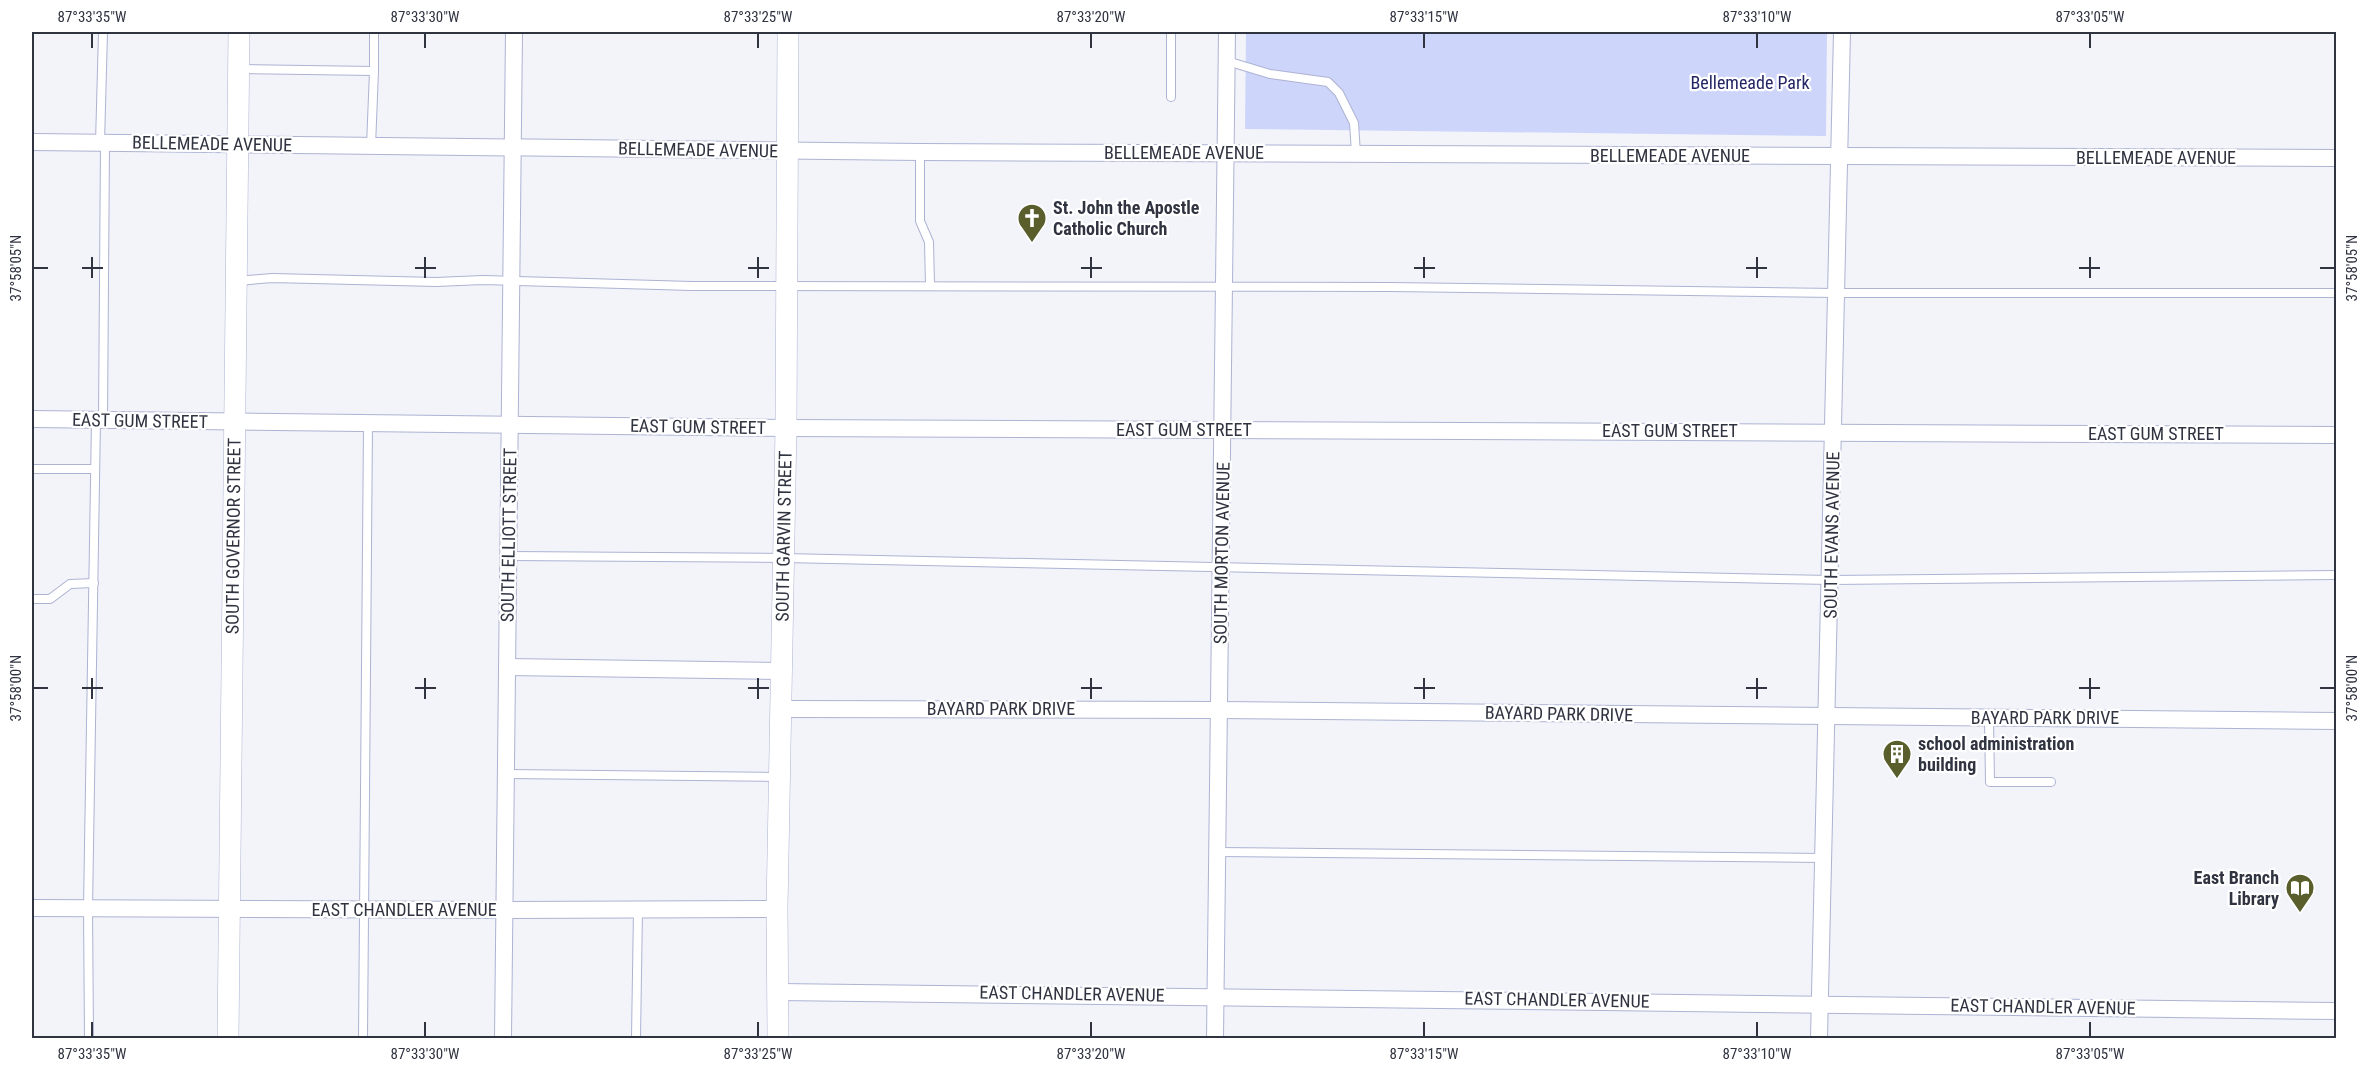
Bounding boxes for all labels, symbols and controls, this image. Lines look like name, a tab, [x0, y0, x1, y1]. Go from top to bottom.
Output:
text: 87°33'35"W	[58, 8, 127, 26]
text: 87°33'30"W	[391, 8, 460, 26]
text: 87°33'25"W	[724, 8, 793, 26]
text: 87°33'20"W	[1057, 8, 1126, 26]
text: 87°33'15"W	[1390, 8, 1459, 26]
text: 87°33'10"W	[1723, 8, 1792, 26]
text: 87°33'05"W	[2056, 8, 2125, 26]
park label: Bellemeade Park	[1690, 72, 1810, 93]
street label: BELLEMEADE AVENUE	[132, 132, 292, 155]
street label: BELLEMEADE AVENUE	[618, 138, 778, 161]
street label: BELLEMEADE AVENUE	[1104, 142, 1264, 163]
street label: BELLEMEADE AVENUE	[1590, 145, 1750, 166]
street label: BELLEMEADE AVENUE	[2076, 147, 2236, 168]
place label: St. John the Apostle Catholic Church	[1053, 197, 1200, 239]
church icon: St. John the Apostle Catholic Church	[1016, 202, 1048, 244]
text: 37°58'05"N	[7, 235, 25, 301]
text: 37°58'05"N	[2343, 235, 2361, 301]
street label: EAST GUM STREET	[72, 409, 208, 432]
street label: EAST GUM STREET	[630, 415, 766, 438]
street label: EAST GUM STREET	[1116, 419, 1252, 440]
street label: EAST GUM STREET	[1602, 420, 1738, 441]
street label: EAST GUM STREET	[2088, 423, 2224, 444]
street label: SOUTH GOVERNOR STREET	[221, 438, 245, 634]
street label: SOUTH ELLIOTT STREET	[496, 448, 521, 622]
street label: SOUTH GARVIN STREET	[771, 450, 796, 622]
street label: SOUTH EVANS AVENUE	[1820, 451, 1843, 619]
street label: SOUTH MORTON AVENUE	[1209, 462, 1234, 644]
text: 37°58'00"N	[7, 655, 25, 721]
text: 37°58'00"N	[2343, 655, 2361, 721]
street label: BAYARD PARK DRIVE	[927, 698, 1075, 719]
street label: BAYARD PARK DRIVE	[1485, 702, 1633, 725]
street label: BAYARD PARK DRIVE	[1971, 707, 2119, 728]
place label: school administration building	[1918, 733, 2074, 775]
building icon: school administration building	[1881, 738, 1913, 780]
place label: East Branch Library	[2194, 867, 2279, 909]
library icon: East Branch Library	[2284, 872, 2316, 914]
street label: EAST CHANDLER AVENUE	[311, 899, 497, 920]
street label: EAST CHANDLER AVENUE	[979, 981, 1165, 1006]
street label: EAST CHANDLER AVENUE	[1464, 987, 1650, 1012]
street label: EAST CHANDLER AVENUE	[1950, 994, 2136, 1019]
text: 87°33'35"W	[58, 1045, 127, 1063]
text: 87°33'30"W	[391, 1045, 460, 1063]
text: 87°33'25"W	[724, 1045, 793, 1063]
text: 87°33'20"W	[1057, 1045, 1126, 1063]
text: 87°33'15"W	[1390, 1045, 1459, 1063]
text: 87°33'10"W	[1723, 1045, 1792, 1063]
text: 87°33'05"W	[2056, 1045, 2125, 1063]

